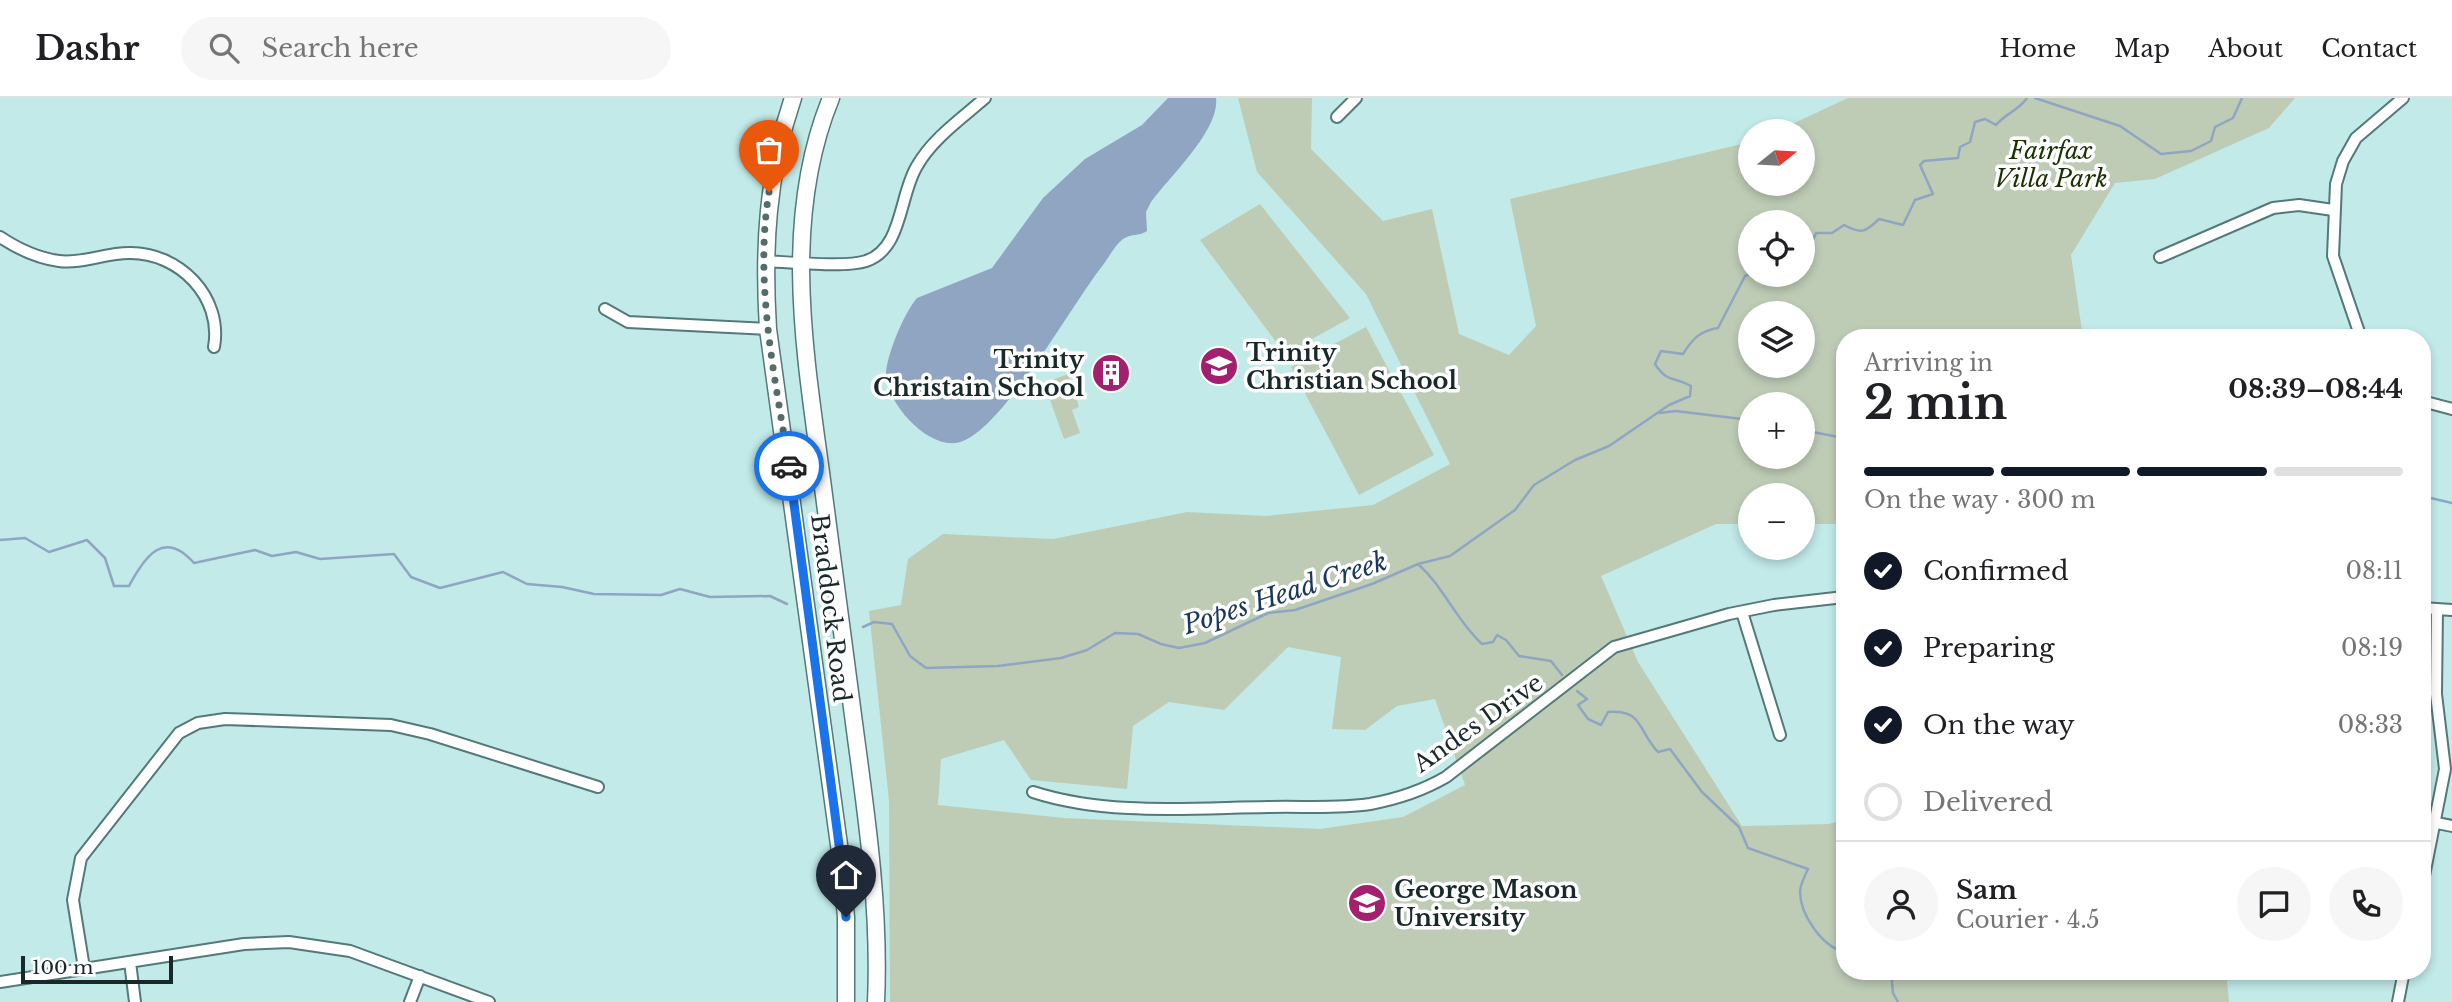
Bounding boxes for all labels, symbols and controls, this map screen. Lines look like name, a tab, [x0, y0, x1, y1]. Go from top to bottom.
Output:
search box	[181, 17, 671, 80]
text: Dashr	[35, 28, 139, 69]
icon: search	[205, 29, 243, 67]
text: Search here	[261, 32, 419, 64]
text: Home	[2000, 34, 2076, 63]
text: Map	[2114, 34, 2170, 63]
text: About	[2208, 34, 2283, 63]
text: Contact	[2321, 34, 2417, 63]
north arrow	[1738, 119, 1815, 196]
map controls	[1738, 119, 1815, 560]
pin	[739, 120, 799, 192]
icon: bag	[750, 131, 788, 169]
park label: Fairfax Villa Park	[1995, 136, 2108, 193]
button: locate	[1738, 210, 1815, 287]
button: layers	[1738, 301, 1815, 378]
place label: Trinity Christian School	[1246, 338, 1457, 395]
place label: Trinity Christain School	[873, 345, 1084, 402]
school or university icon: Trinity Christian School	[1198, 345, 1240, 387]
text: Arriving in	[1864, 349, 1993, 377]
building icon: Trinity Christain School	[1090, 352, 1132, 394]
text: 08:39–08:44	[2228, 373, 2403, 405]
text: 2 min	[1864, 374, 2007, 431]
button: +	[1738, 392, 1815, 469]
courier	[754, 431, 824, 501]
icon: car	[770, 447, 808, 485]
button: −	[1738, 483, 1815, 560]
text: On the way · 300 m	[1864, 486, 2096, 514]
street label: Braddock Road	[805, 512, 857, 704]
water label: Popes Head Creek	[1178, 545, 1391, 641]
icon: check	[1864, 552, 1902, 590]
text: Confirmed	[1923, 555, 2068, 587]
text: 08:11	[2346, 557, 2403, 585]
icon: check	[1864, 629, 1902, 667]
text: Preparing	[1923, 632, 2055, 664]
text: 08:19	[2341, 634, 2403, 662]
street label: Andes Drive	[1407, 668, 1548, 779]
icon: check	[1864, 706, 1902, 744]
text: On the way	[1923, 709, 2075, 741]
text: 08:33	[2338, 711, 2403, 739]
text: Delivered	[1923, 786, 2053, 818]
pin	[816, 845, 876, 917]
icon: home	[827, 856, 865, 894]
button: person	[1864, 867, 1938, 941]
button: chat	[2237, 867, 2311, 941]
button: phone	[2329, 867, 2403, 941]
text: Sam	[1956, 874, 2017, 906]
place label: George Mason University	[1394, 875, 1578, 932]
school or university icon: George Mason University	[1346, 882, 1388, 924]
text: Courier · 4.5	[1956, 906, 2100, 934]
scale bar	[21, 953, 173, 985]
text: 100 m	[32, 956, 93, 979]

